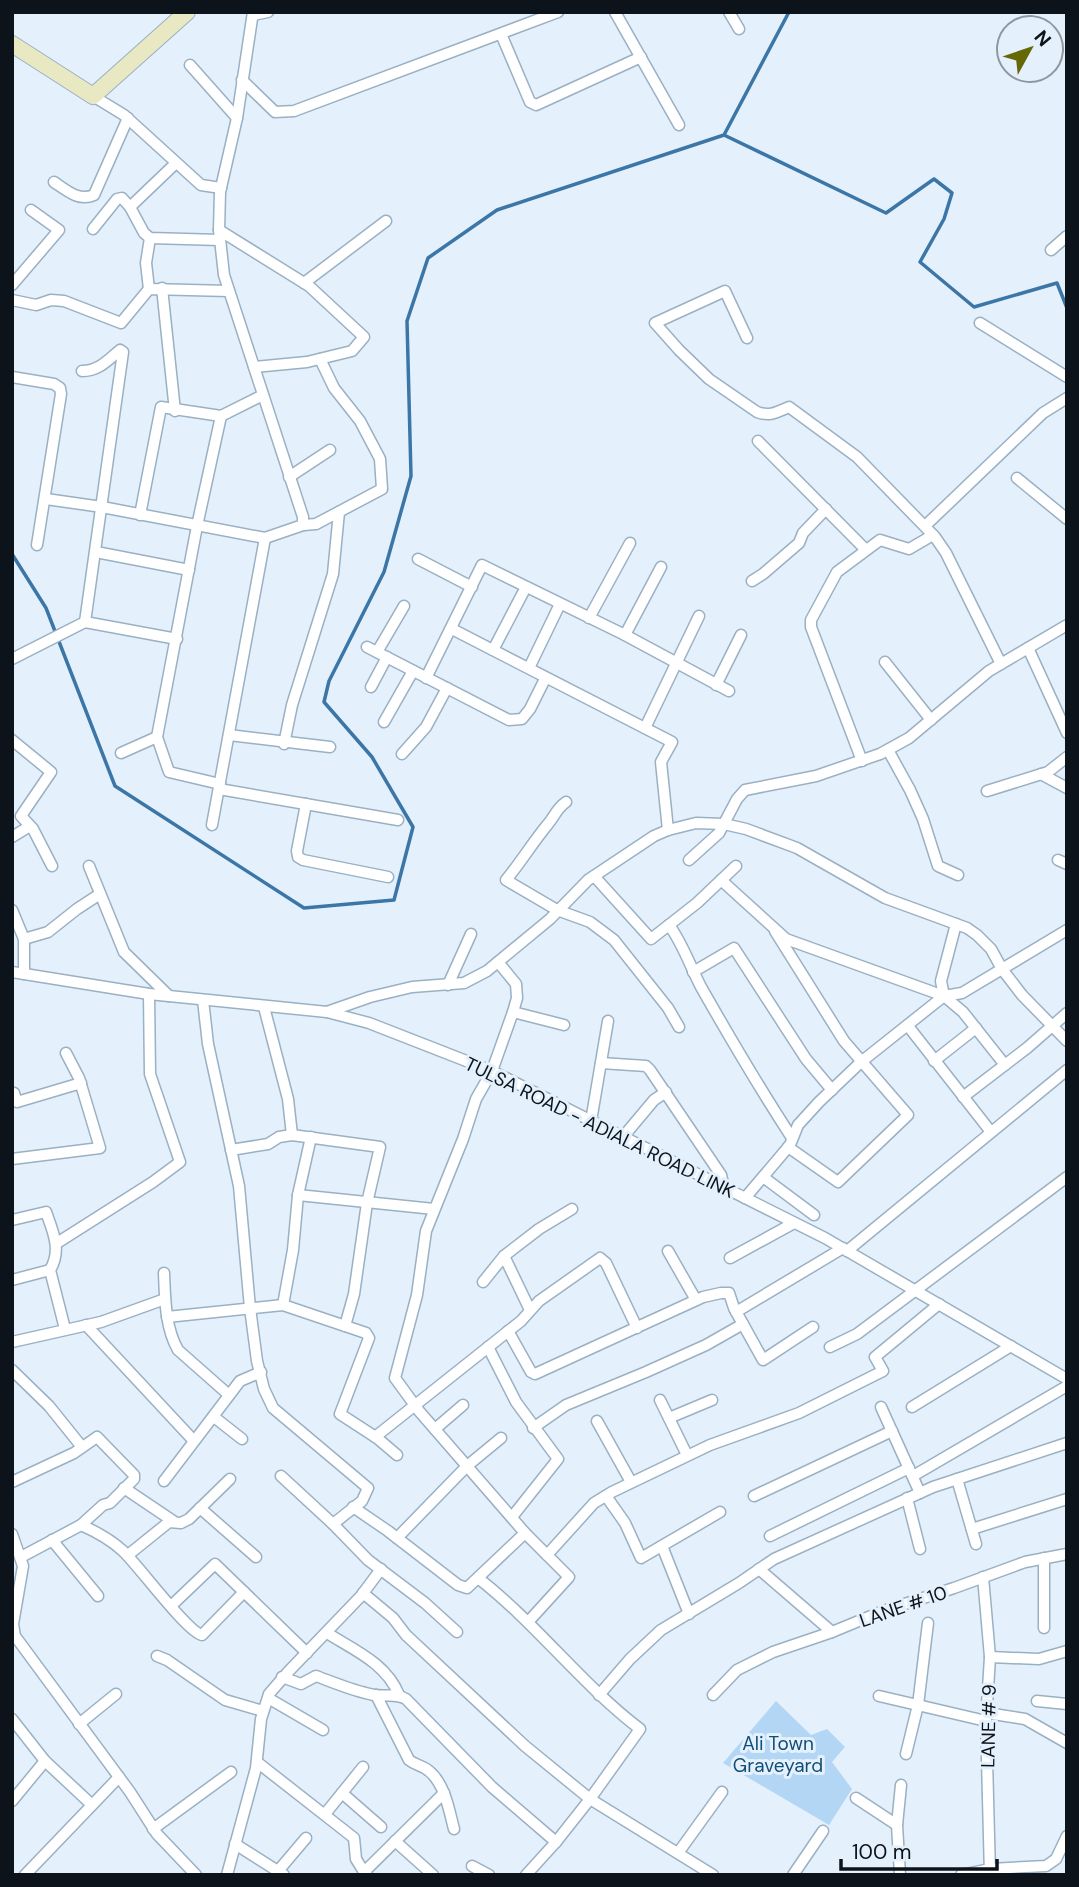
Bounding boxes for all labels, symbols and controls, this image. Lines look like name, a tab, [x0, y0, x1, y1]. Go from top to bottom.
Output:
north arrow	[995, 14, 1065, 84]
text: N	[1029, 25, 1057, 52]
street label: TULSA ROAD - ADIALA ROAD LINK	[461, 1051, 739, 1204]
street label: LANE # 10	[856, 1580, 950, 1633]
street label: LANE # 9	[975, 1684, 1002, 1768]
park label: Ali Town Graveyard	[733, 1731, 823, 1778]
scale bar	[841, 1828, 997, 1872]
text: 100 m	[852, 1838, 912, 1866]

